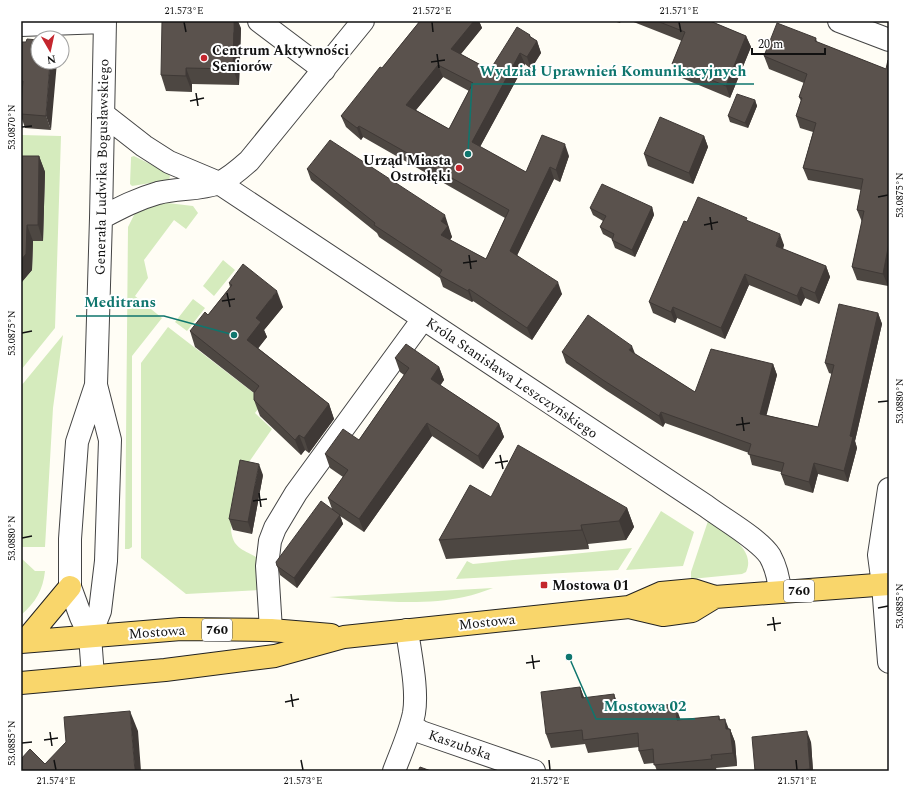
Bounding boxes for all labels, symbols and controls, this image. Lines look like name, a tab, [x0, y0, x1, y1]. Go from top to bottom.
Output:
text: 21.573°E	[164, 3, 204, 19]
text: 21.572°E	[412, 3, 452, 19]
text: 21.571°E	[659, 3, 699, 19]
north arrow	[30, 30, 70, 70]
scale bar	[752, 30, 825, 56]
text: 20 m	[758, 35, 783, 54]
place label: Centrum Aktywności Seniorów	[212, 40, 349, 77]
text: N	[46, 50, 57, 68]
marker: Centrum Aktywności Seniorów	[199, 53, 209, 63]
callout: Wydział Uprawnień Komunikacyjnych	[472, 57, 754, 84]
street label: Generała Ludwika Bogusławskiego	[90, 59, 114, 275]
text: Wydział Uprawnień Komunikacyjnych	[480, 60, 746, 83]
text: 53.0870°N	[4, 104, 20, 150]
place label: Urząd Miasta Ostrołęki	[363, 150, 452, 187]
marker: Urząd Miasta Ostrołęki	[454, 163, 464, 173]
text: 53.0875°N	[892, 172, 908, 218]
callout: Meditrans	[76, 289, 164, 316]
text: Meditrans	[84, 291, 156, 314]
text: 53.0875°N	[4, 310, 20, 356]
street label: Króla Stanisława Leszczyńskiego	[422, 312, 602, 444]
text: 53.0880°N	[892, 378, 908, 424]
text: 53.0880°N	[4, 515, 20, 561]
place label: Mostowa 01	[552, 575, 629, 596]
marker: Mostowa 01	[539, 580, 549, 590]
road number: 760	[784, 580, 814, 602]
text: 53.0885°N	[892, 583, 908, 629]
street label: Mostowa	[458, 609, 516, 635]
road number: 760	[202, 619, 232, 641]
street label: Mostowa	[128, 620, 186, 644]
callout: Mostowa 02	[596, 692, 695, 719]
text: Mostowa 02	[604, 695, 686, 718]
text: 53.0885°N	[4, 720, 20, 766]
street label: Kaszubska	[426, 724, 495, 766]
text: 21.574°E	[36, 773, 76, 789]
text: 21.573°E	[283, 773, 323, 789]
text: 21.572°E	[530, 773, 570, 789]
text: 21.571°E	[777, 773, 817, 789]

